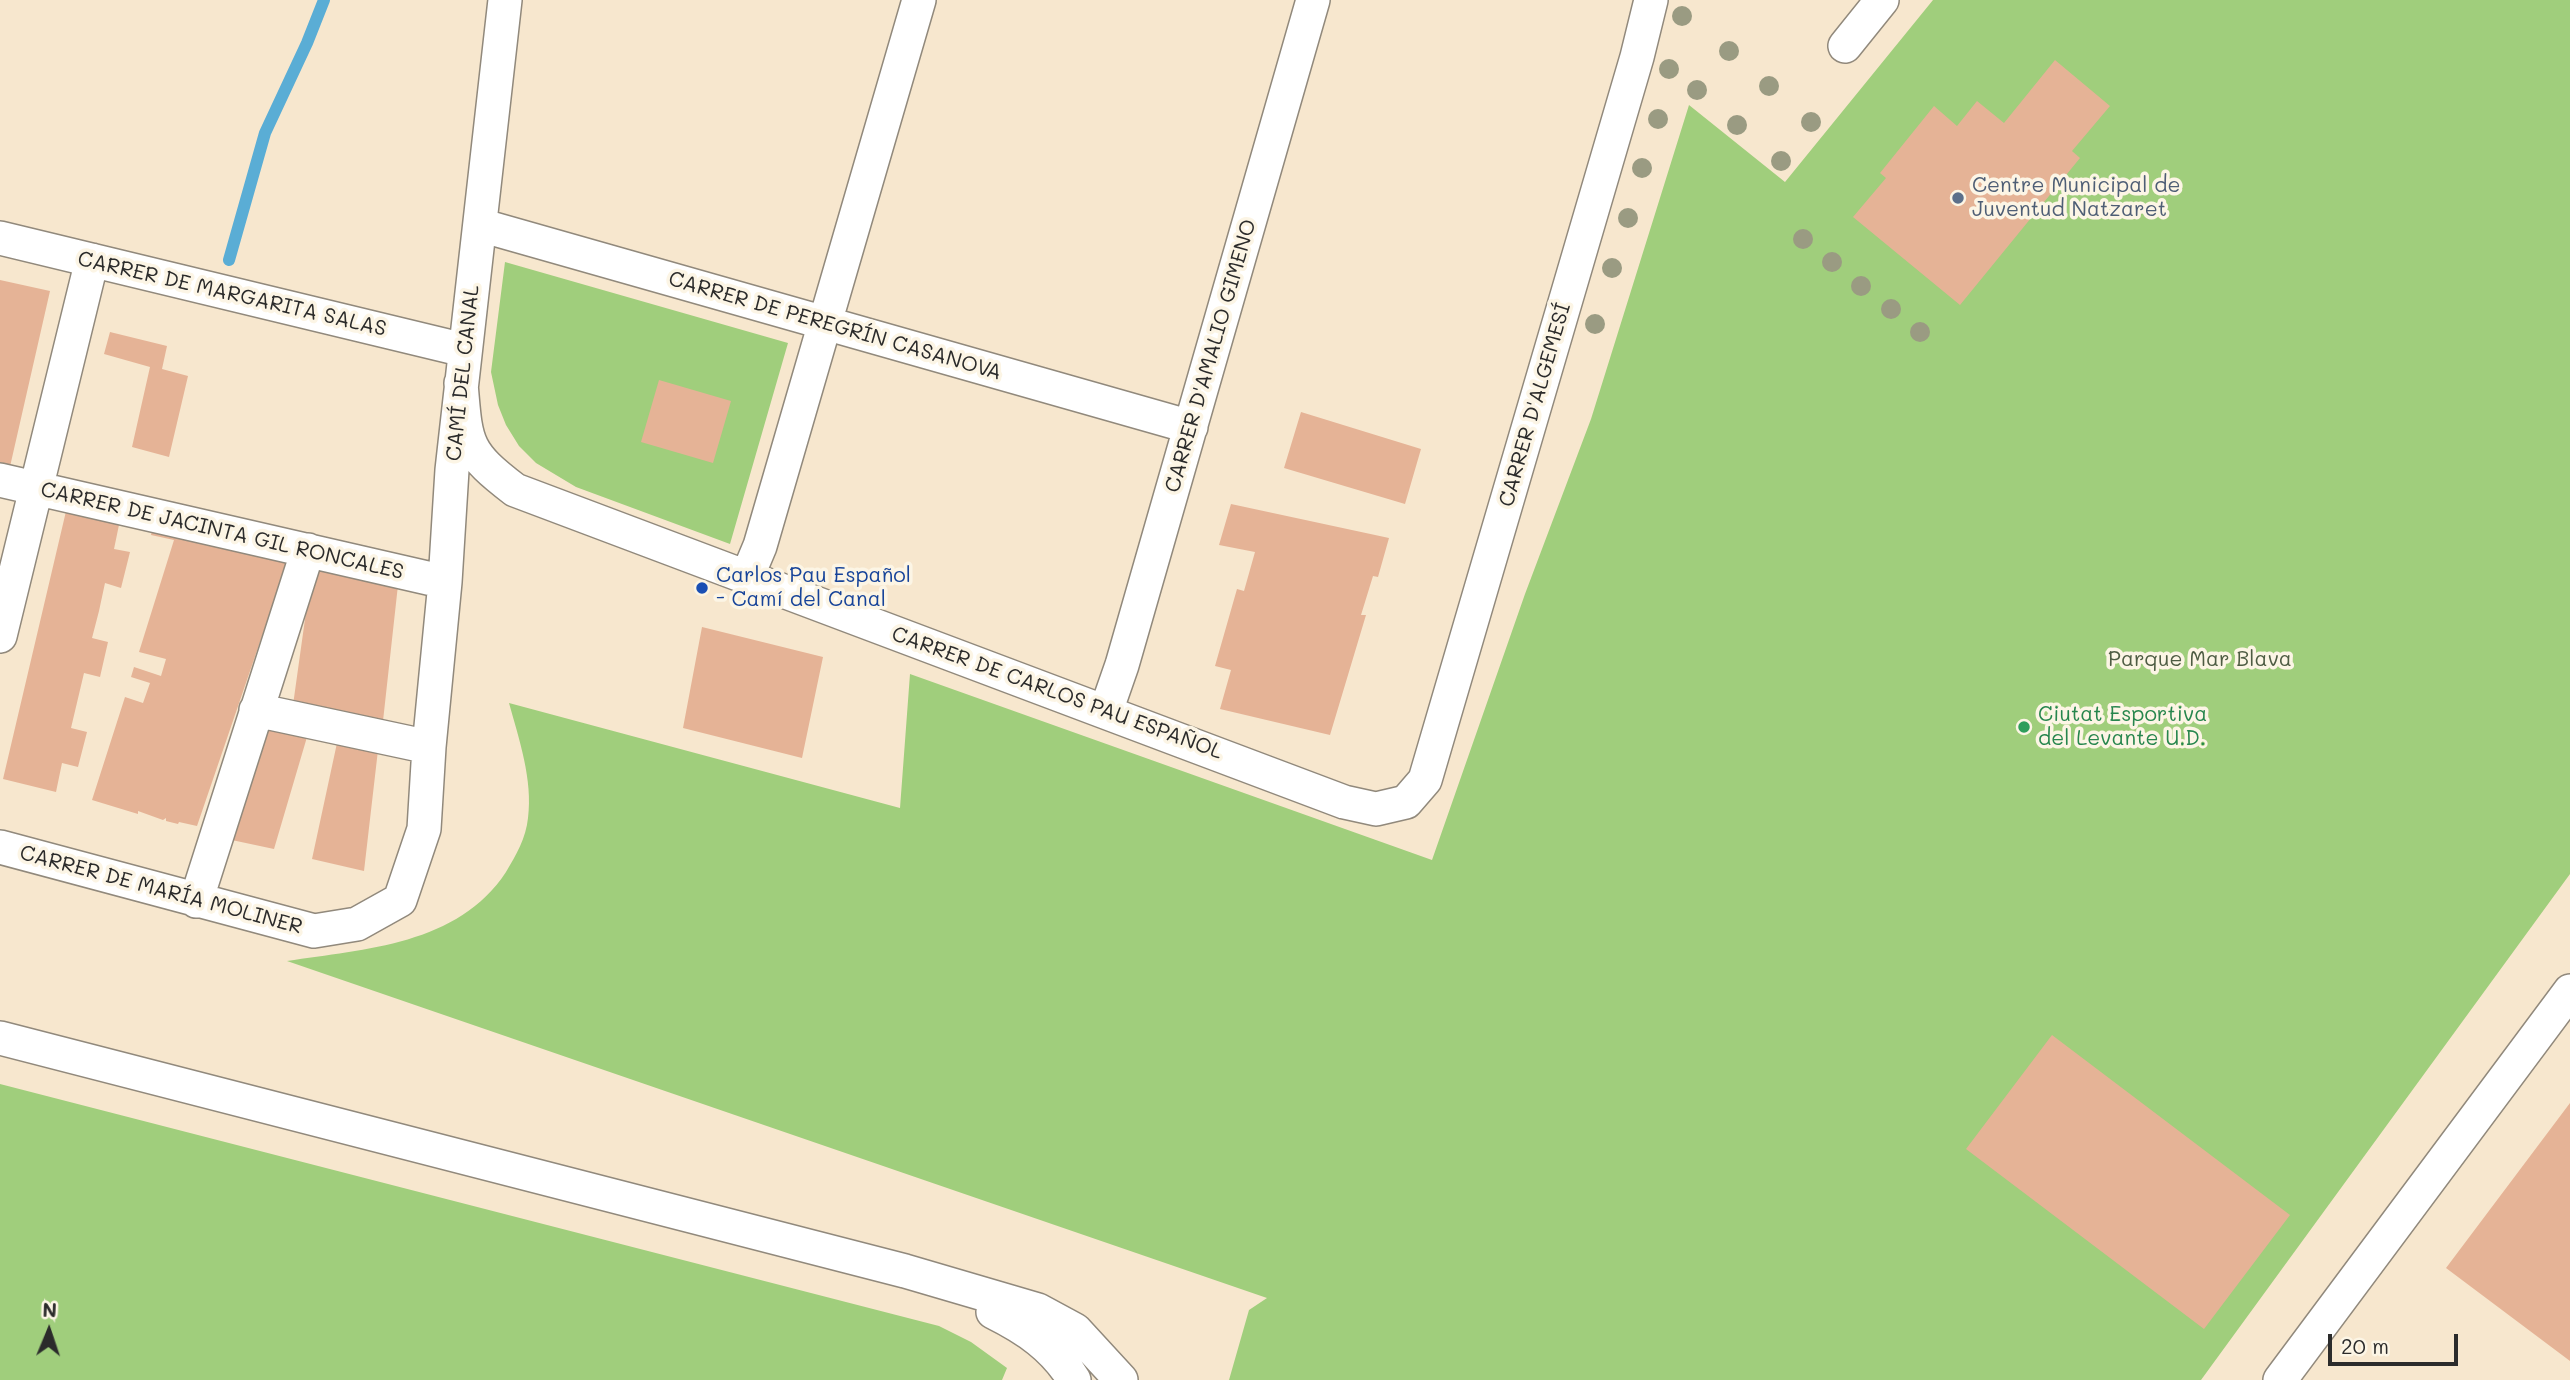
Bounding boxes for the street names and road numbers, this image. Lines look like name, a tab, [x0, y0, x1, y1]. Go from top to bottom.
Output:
street label: CARRER D'AMALIO GIMENO	[1160, 217, 1262, 495]
street label: CARRER DE MARGARITA SALAS	[75, 246, 389, 342]
street label: CARRER DE PEREGRÍN CASANOVA	[665, 266, 1005, 386]
street label: CAMÍ DEL CANAL	[441, 284, 485, 462]
street label: CARRER D'ALGEMESÍ	[1494, 300, 1576, 510]
street label: CARRER DE JACINTA GIL RONCALES	[38, 477, 406, 585]
street label: CARRER DE CARLOS PAU ESPAÑOL	[888, 621, 1226, 765]
street label: CARRER DE MARÍA MOLINER	[17, 840, 305, 940]

